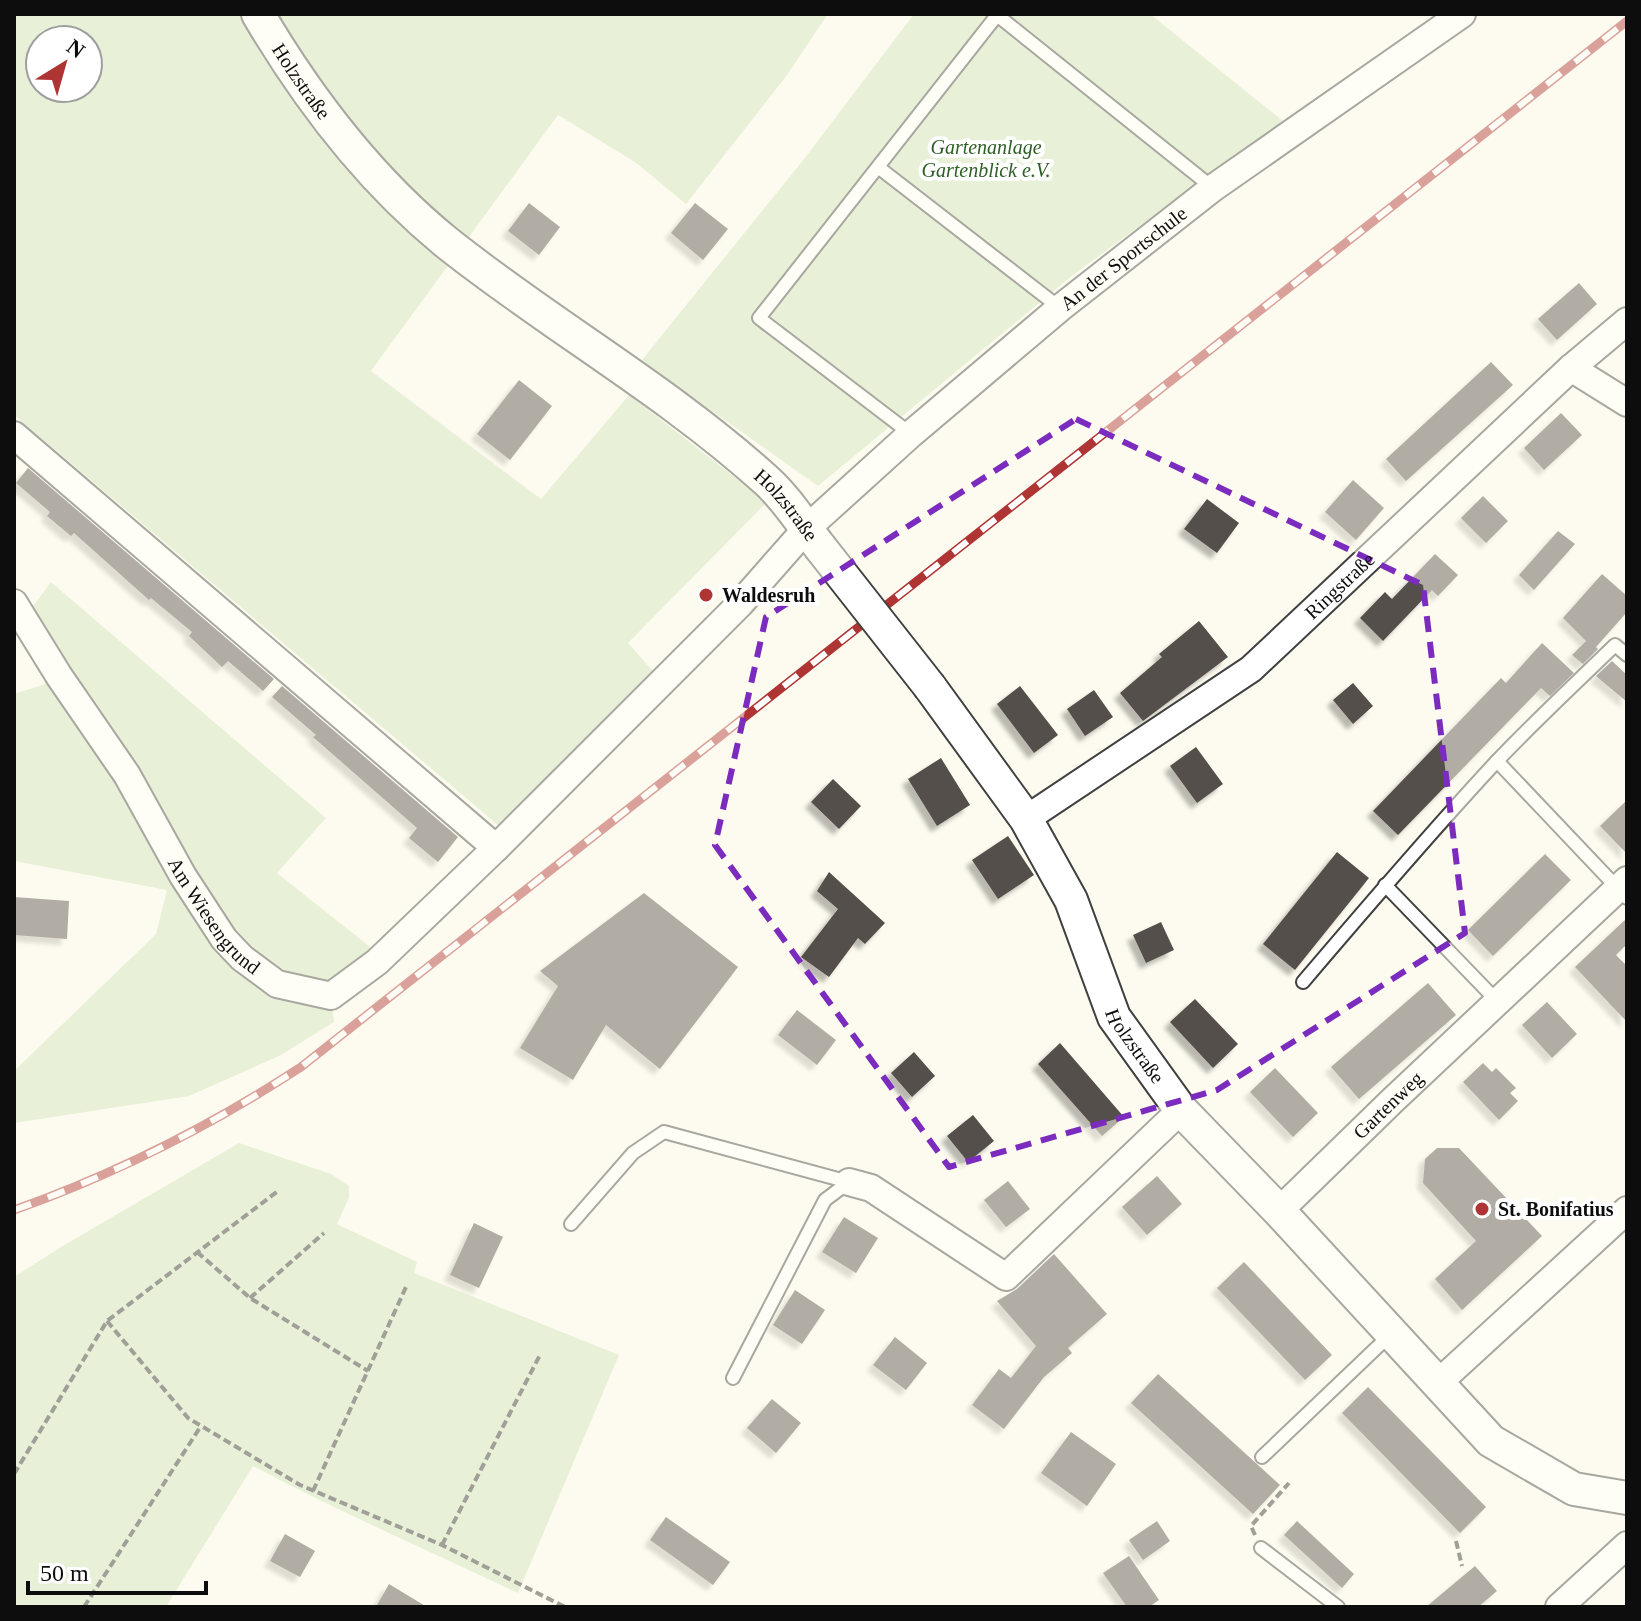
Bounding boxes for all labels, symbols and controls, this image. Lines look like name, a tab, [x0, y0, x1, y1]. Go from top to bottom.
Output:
north arrow	[24, 24, 104, 104]
text: N	[62, 34, 90, 63]
street label: Holzstraße	[268, 39, 335, 123]
park label: Gartenanlage Gartenblick e.V.	[921, 136, 1051, 181]
street label: An der Sportschule	[1056, 202, 1191, 315]
street label: Holzstraße	[750, 464, 823, 545]
street label: Ringstraße	[1300, 548, 1379, 623]
place label: Waldesruh	[722, 584, 815, 606]
marker: Waldesruh	[697, 586, 715, 604]
street label: Am Wiesengrund	[164, 854, 264, 979]
street label: Holzstraße	[1101, 1006, 1169, 1087]
street label: Gartenweg	[1349, 1067, 1428, 1143]
place label: St. Bonifatius	[1498, 1198, 1614, 1220]
marker: St. Bonifatius	[1473, 1200, 1491, 1218]
scale bar	[28, 1545, 206, 1595]
text: 50 m	[40, 1560, 89, 1586]

